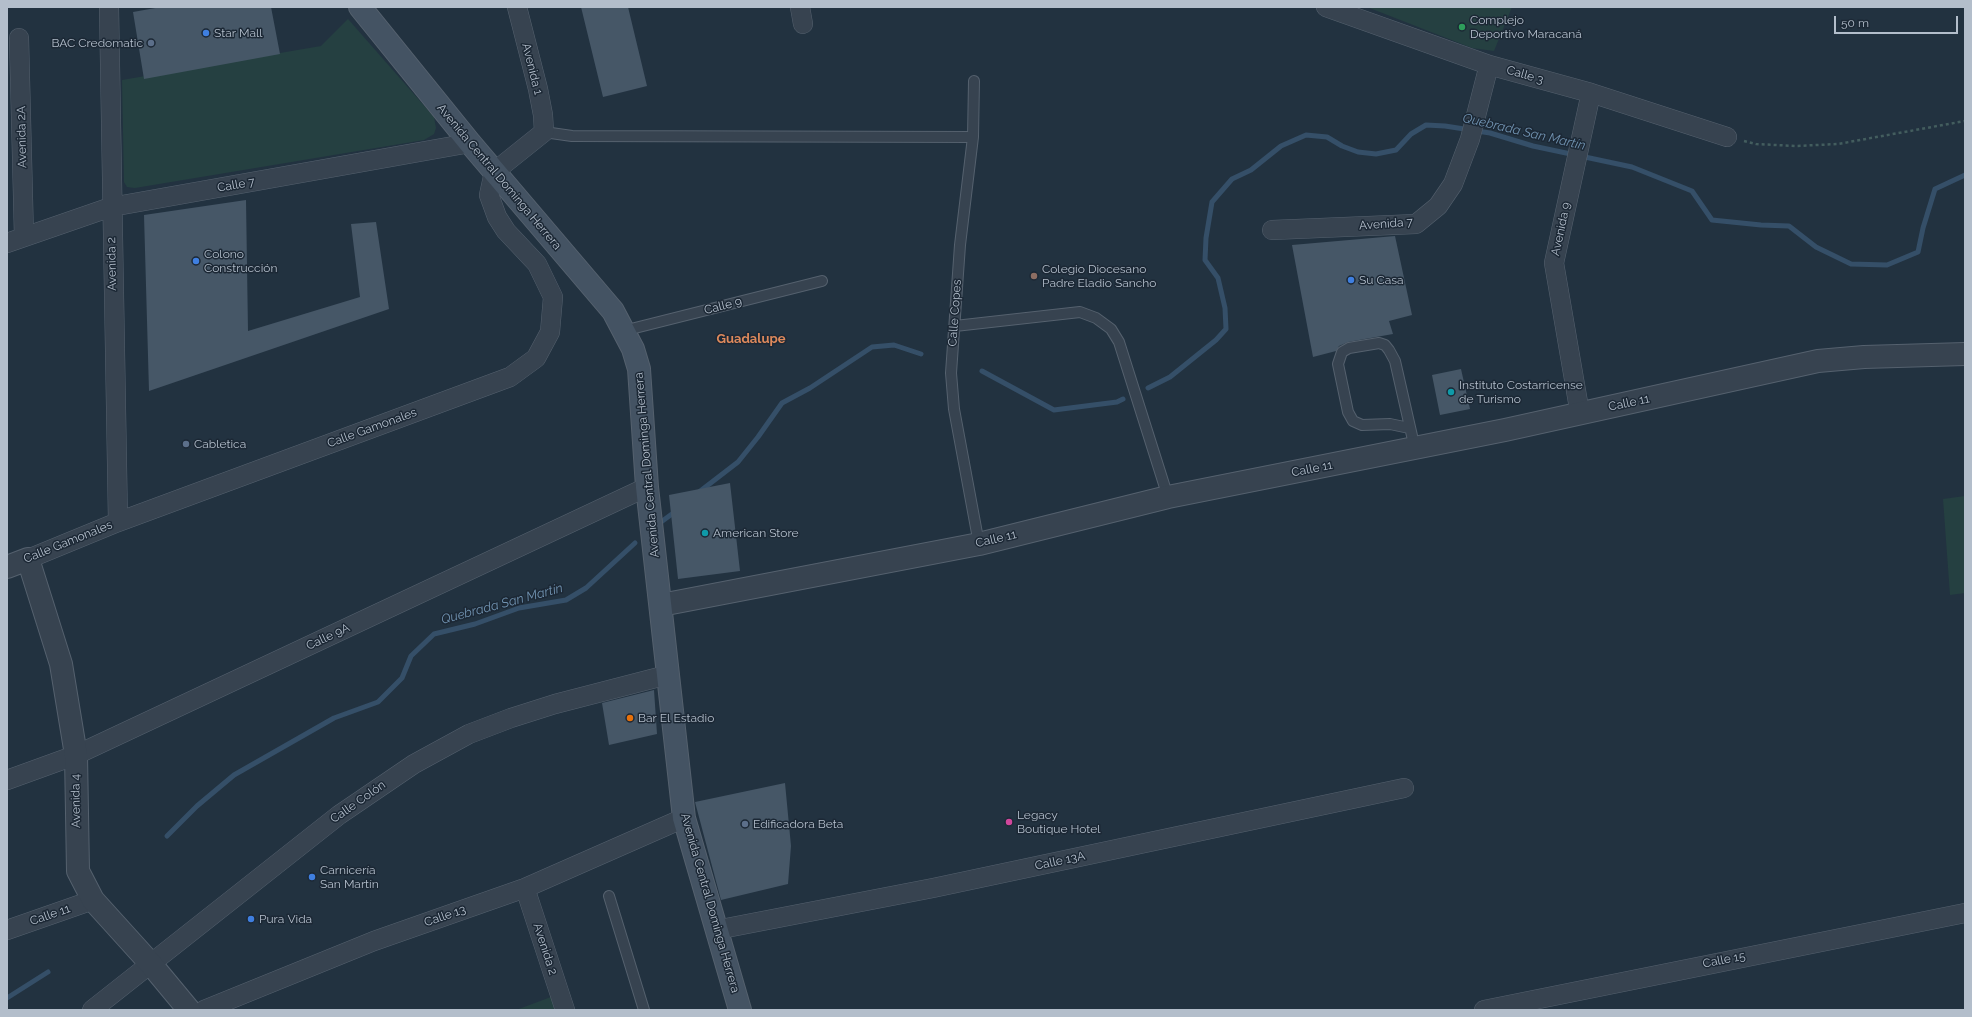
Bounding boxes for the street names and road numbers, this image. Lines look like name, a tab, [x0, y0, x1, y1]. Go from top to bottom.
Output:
street label: Avenida 1	[519, 42, 545, 96]
street label: Calle 3	[1505, 63, 1545, 87]
street label: Avenida Central Dominga Herrera	[434, 101, 564, 253]
street label: Avenida 2A	[14, 106, 30, 168]
street label: Calle 7	[216, 175, 256, 195]
street label: Avenida 9	[1548, 201, 1574, 257]
street label: Avenida 7	[1359, 215, 1413, 233]
street label: Avenida 2	[104, 237, 120, 291]
street label: Calle Copes	[945, 279, 965, 347]
street label: Calle 9	[703, 294, 743, 318]
street label: Avenida Central Dominga Herrera	[632, 372, 662, 558]
street label: Calle 11	[1607, 392, 1651, 414]
street label: Calle Gamonales	[325, 405, 419, 451]
street label: Calle 11	[1290, 458, 1334, 480]
street label: Calle Gamonales	[22, 518, 114, 566]
street label: Calle 11	[974, 527, 1018, 551]
street label: Calle 9A	[304, 621, 352, 653]
street label: Avenida 4	[68, 774, 84, 828]
street label: Calle Colón	[328, 778, 388, 826]
street label: Avenida Central Dominga Herrera	[677, 812, 743, 994]
street label: Calle 13A	[1034, 849, 1086, 873]
street label: Calle 11	[28, 901, 72, 929]
street label: Calle 13	[422, 902, 468, 930]
street label: Avenida 2	[530, 921, 560, 977]
street label: Calle 15	[1701, 949, 1747, 971]

